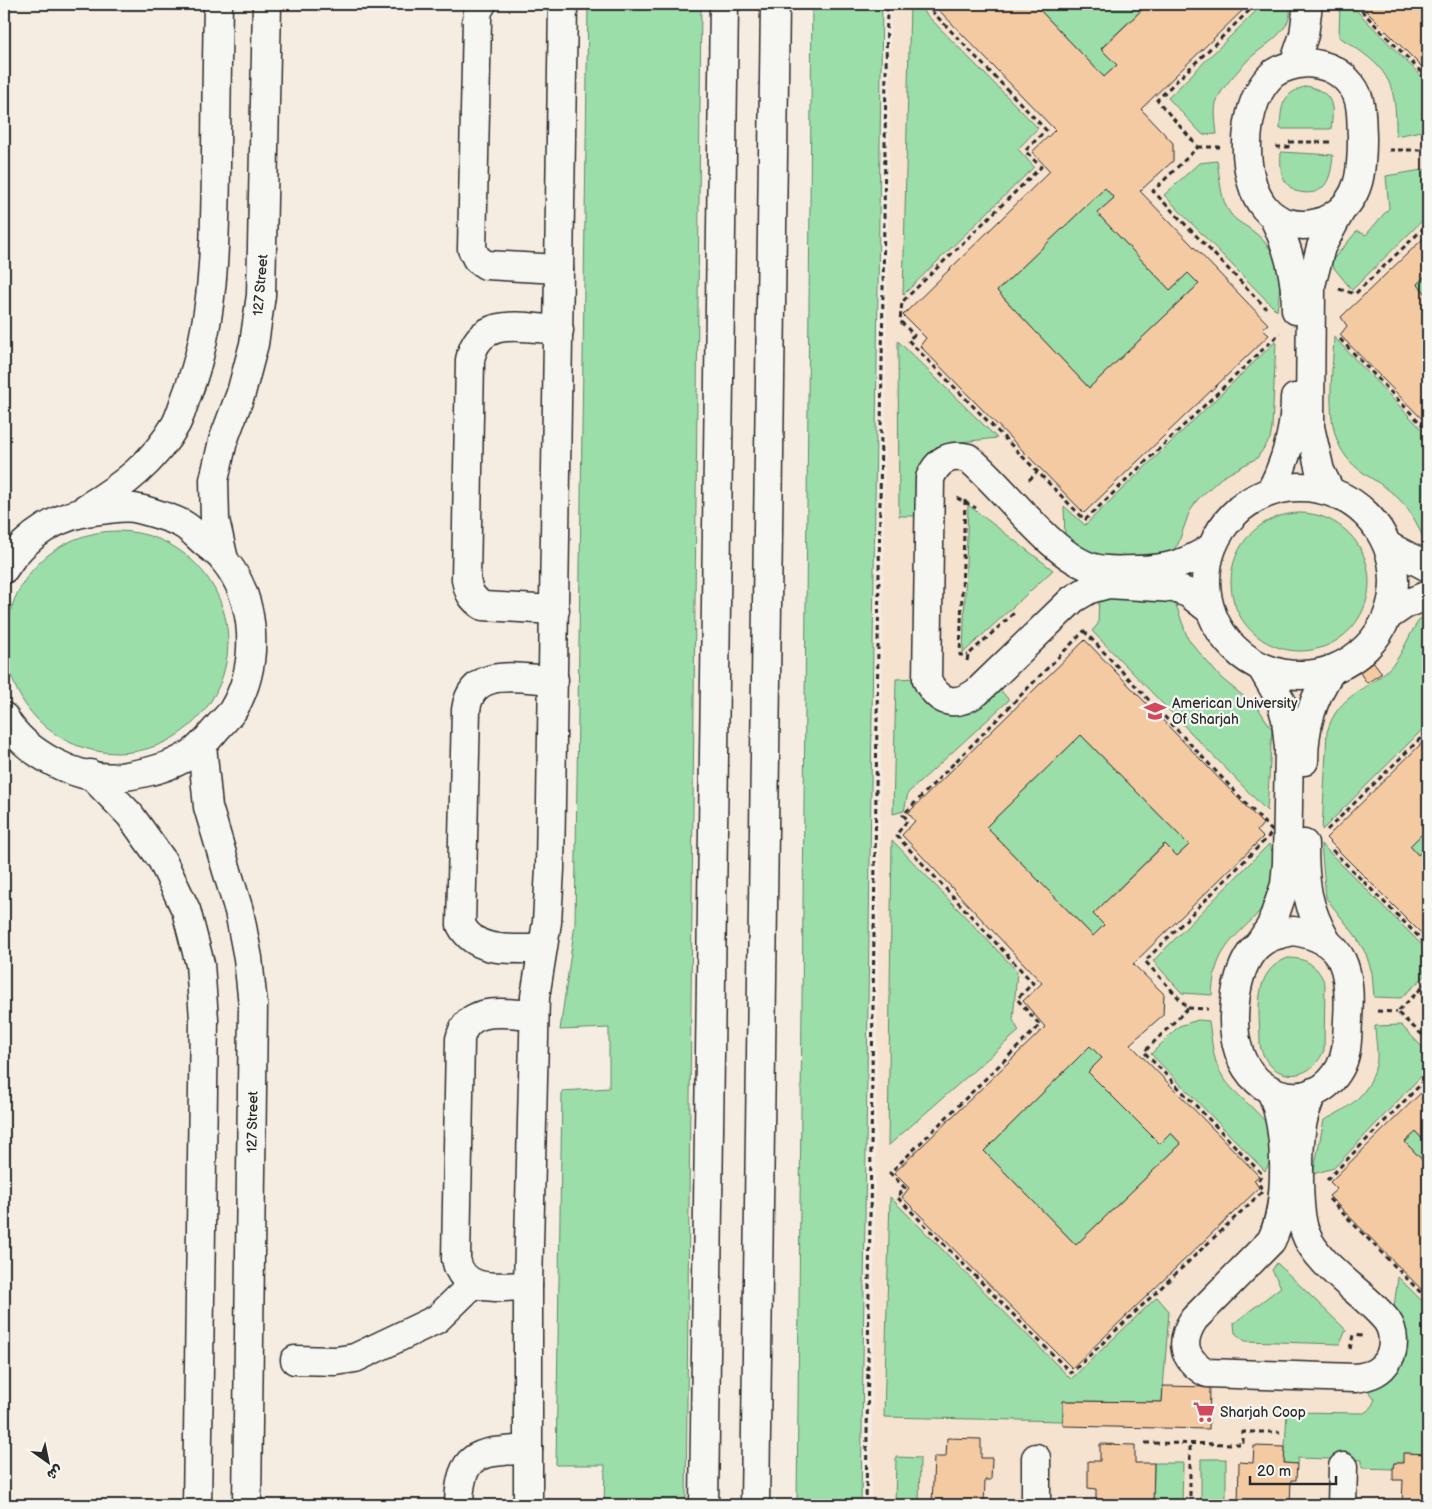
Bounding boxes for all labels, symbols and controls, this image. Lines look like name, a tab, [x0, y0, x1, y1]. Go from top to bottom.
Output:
street label: 127 Street	[249, 253, 272, 316]
place label: American University Of Sharjah	[1172, 695, 1298, 728]
school or university icon: American University Of Sharjah	[1142, 698, 1168, 724]
street label: 127 Street	[243, 1090, 262, 1153]
supermarket icon: Sharjah Coop	[1191, 1399, 1217, 1425]
place label: Sharjah Coop	[1220, 1404, 1306, 1421]
north arrow	[22, 1436, 72, 1486]
scale bar	[1250, 1454, 1336, 1486]
text: ش	[44, 1461, 66, 1484]
text: 20 m	[1257, 1462, 1291, 1481]

